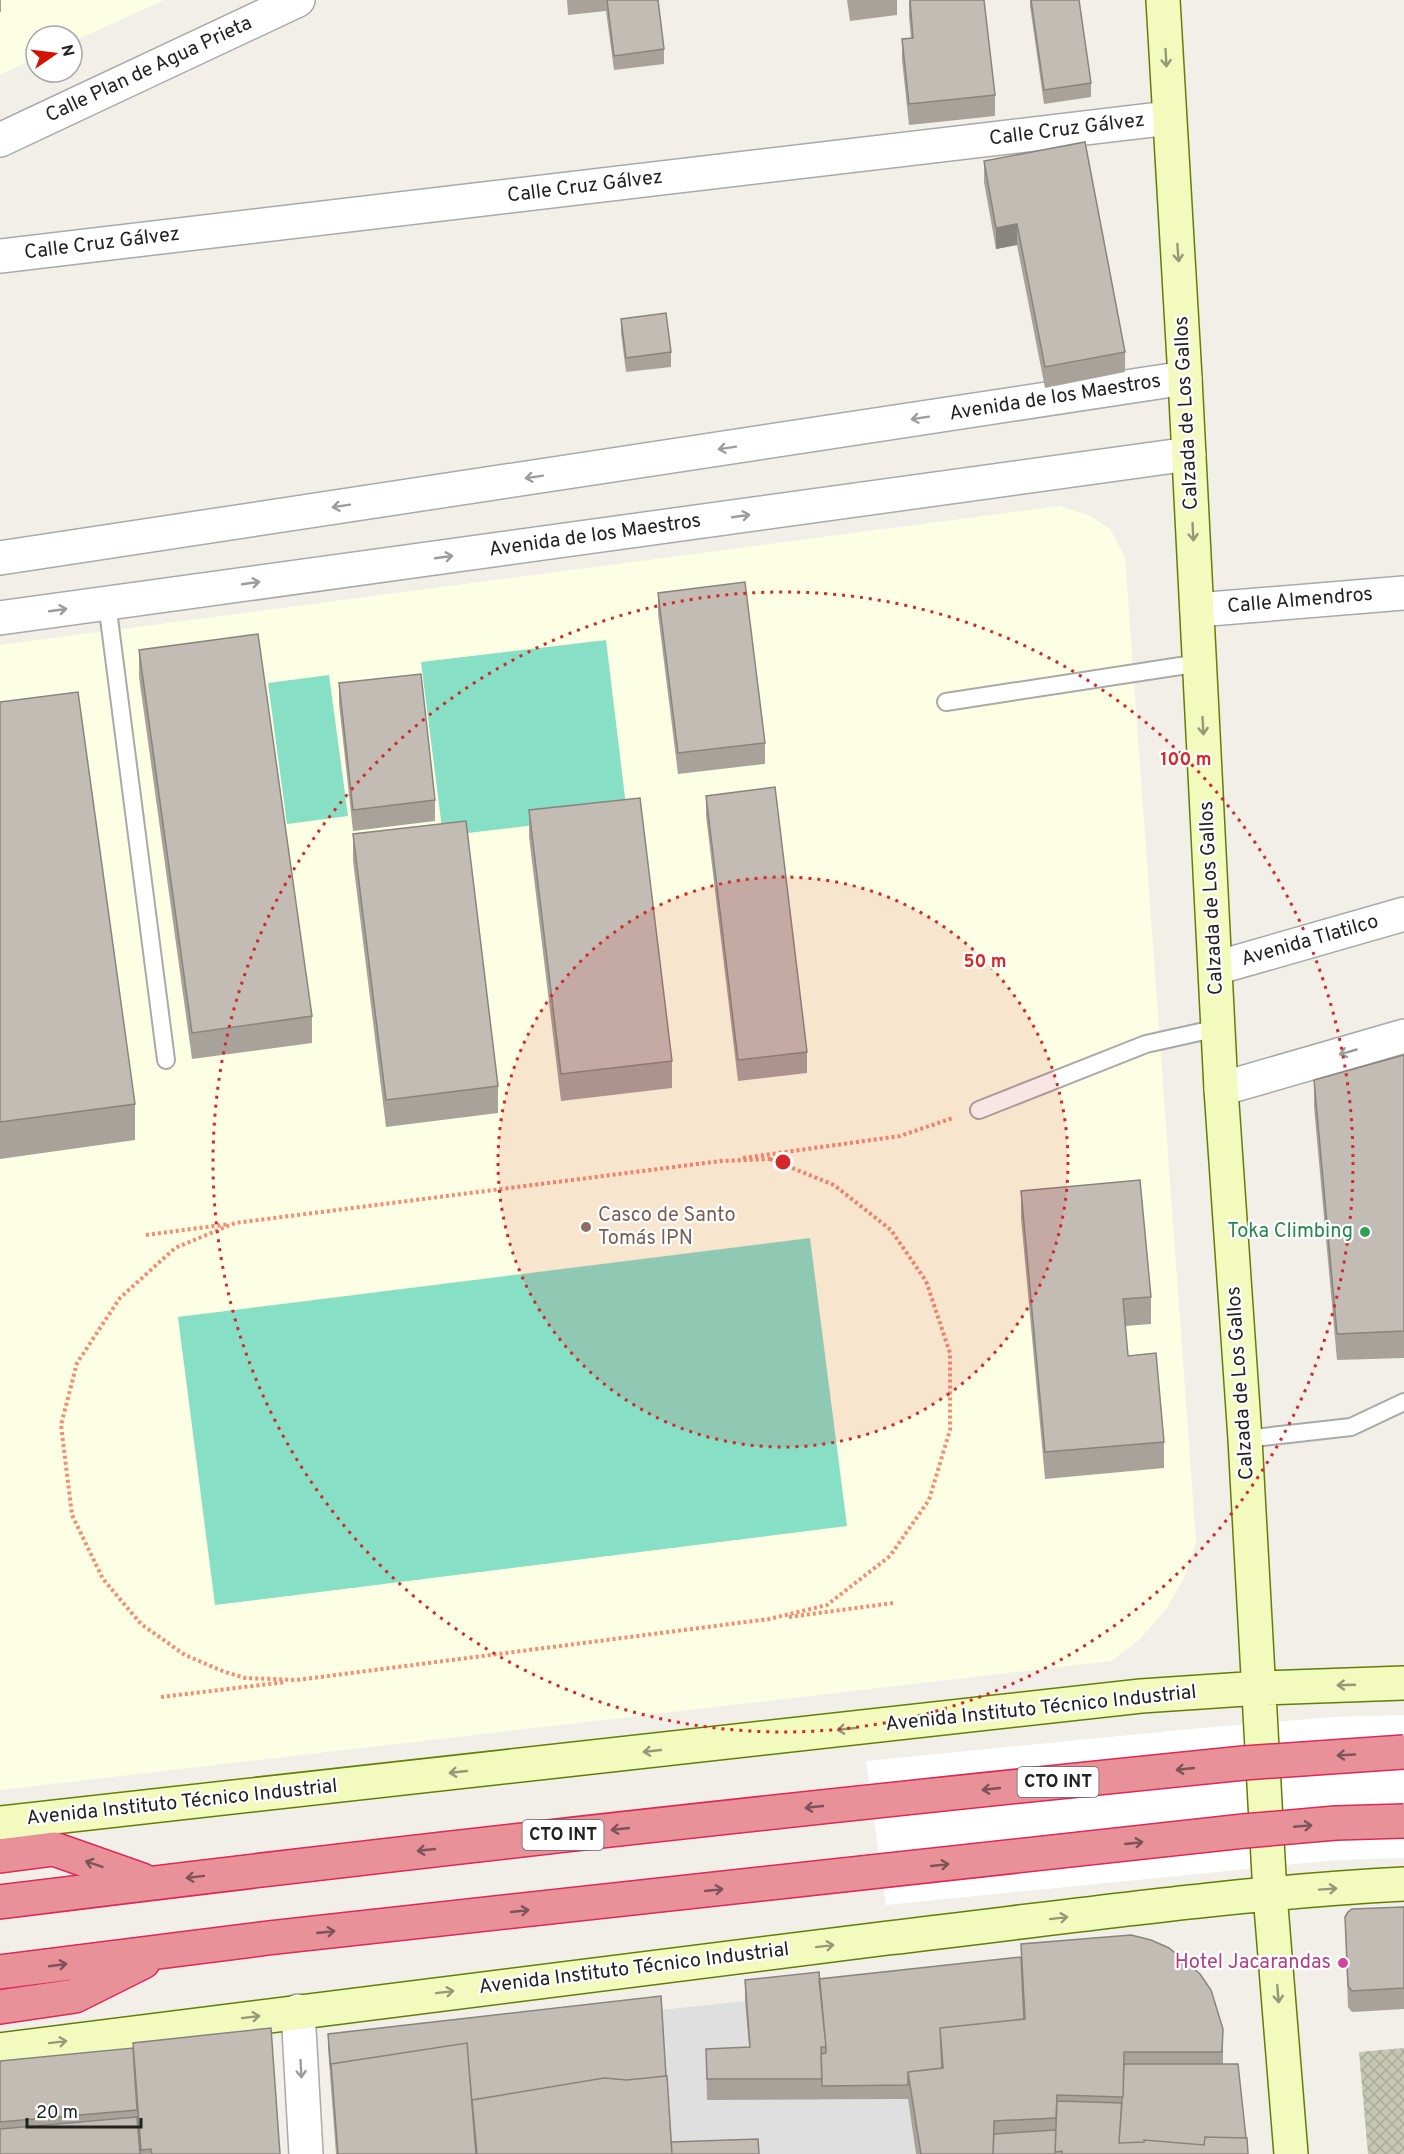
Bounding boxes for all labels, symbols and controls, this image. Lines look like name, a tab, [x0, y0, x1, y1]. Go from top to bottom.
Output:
street label: Calle Plan de Agua Prieta	[42, 11, 256, 129]
north arrow	[24, 24, 84, 84]
text: N	[56, 43, 78, 59]
one-way arrow	[1161, 48, 1172, 68]
street label: Calle Cruz Gálvez	[988, 108, 1146, 152]
street label: Calle Cruz Gálvez	[506, 165, 664, 209]
street label: Calle Cruz Gálvez	[23, 222, 181, 266]
one-way arrow	[1172, 243, 1183, 263]
street label: Calzada de Los Gallos	[1169, 315, 1205, 511]
street label: Avenida de los Maestros	[947, 368, 1163, 428]
one-way arrow	[910, 413, 930, 424]
one-way arrow	[718, 442, 737, 453]
one-way arrow	[525, 472, 545, 483]
one-way arrow	[332, 501, 352, 512]
street label: Avenida de los Maestros	[487, 508, 703, 564]
one-way arrow	[731, 510, 751, 521]
one-way arrow	[1188, 521, 1199, 541]
one-way arrow	[434, 551, 454, 562]
one-way arrow	[241, 578, 260, 589]
street label: Calle Almendros	[1226, 582, 1374, 620]
one-way arrow	[48, 605, 67, 616]
one-way arrow	[1198, 716, 1209, 736]
text: 100 m	[1160, 749, 1212, 772]
street label: Calzada de Los Gallos	[1194, 800, 1230, 996]
street label: Avenida Tlatilco	[1238, 909, 1382, 973]
text: 50 m	[963, 951, 1007, 974]
one-way arrow	[1339, 1047, 1358, 1058]
centre of rings	[773, 1152, 793, 1172]
place label: Casco de Santo Tomás IPN	[598, 1203, 736, 1252]
place label: Toka Climbing	[1227, 1219, 1353, 1245]
marker: Casco de Santo Tomás IPN	[579, 1220, 593, 1234]
marker: Toka Climbing	[1358, 1225, 1372, 1239]
street label: Calzada de Los Gallos	[1221, 1285, 1261, 1481]
street label: Avenida Instituto Técnico Industrial	[884, 1680, 1198, 1738]
one-way arrow	[1336, 1680, 1356, 1691]
one-way arrow	[837, 1724, 857, 1735]
one-way arrow	[643, 1745, 663, 1756]
one-way arrow	[1336, 1750, 1356, 1761]
one-way arrow	[1176, 1764, 1196, 1775]
one-way arrow	[449, 1767, 469, 1778]
road number: CTO INT	[1018, 1767, 1098, 1797]
street label: Avenida Instituto Técnico Industrial	[25, 1774, 339, 1832]
one-way arrow	[982, 1784, 1002, 1795]
one-way arrow	[804, 1802, 824, 1813]
road number: CTO INT	[522, 1820, 604, 1850]
one-way arrow	[1292, 1820, 1312, 1831]
one-way arrow	[610, 1824, 630, 1835]
one-way arrow	[1123, 1837, 1143, 1848]
one-way arrow	[417, 1845, 436, 1856]
one-way arrow	[85, 1857, 104, 1868]
one-way arrow	[929, 1859, 949, 1870]
one-way arrow	[186, 1872, 206, 1883]
one-way arrow	[703, 1884, 723, 1895]
one-way arrow	[1318, 1884, 1338, 1895]
one-way arrow	[509, 1905, 529, 1916]
one-way arrow	[1049, 1912, 1068, 1923]
one-way arrow	[315, 1926, 335, 1937]
street label: Avenida Instituto Técnico Industrial	[477, 1937, 791, 2001]
one-way arrow	[815, 1940, 835, 1951]
place label: Hotel Jacarandas	[1175, 1950, 1331, 1976]
marker: Hotel Jacarandas	[1336, 1956, 1350, 1970]
one-way arrow	[48, 1959, 67, 1970]
one-way arrow	[1273, 1983, 1284, 2003]
one-way arrow	[434, 1986, 454, 1997]
one-way arrow	[241, 2011, 261, 2022]
one-way arrow	[48, 2037, 67, 2048]
one-way arrow	[296, 2059, 307, 2079]
scale bar	[27, 2091, 141, 2129]
text: 20 m	[36, 2102, 78, 2125]

